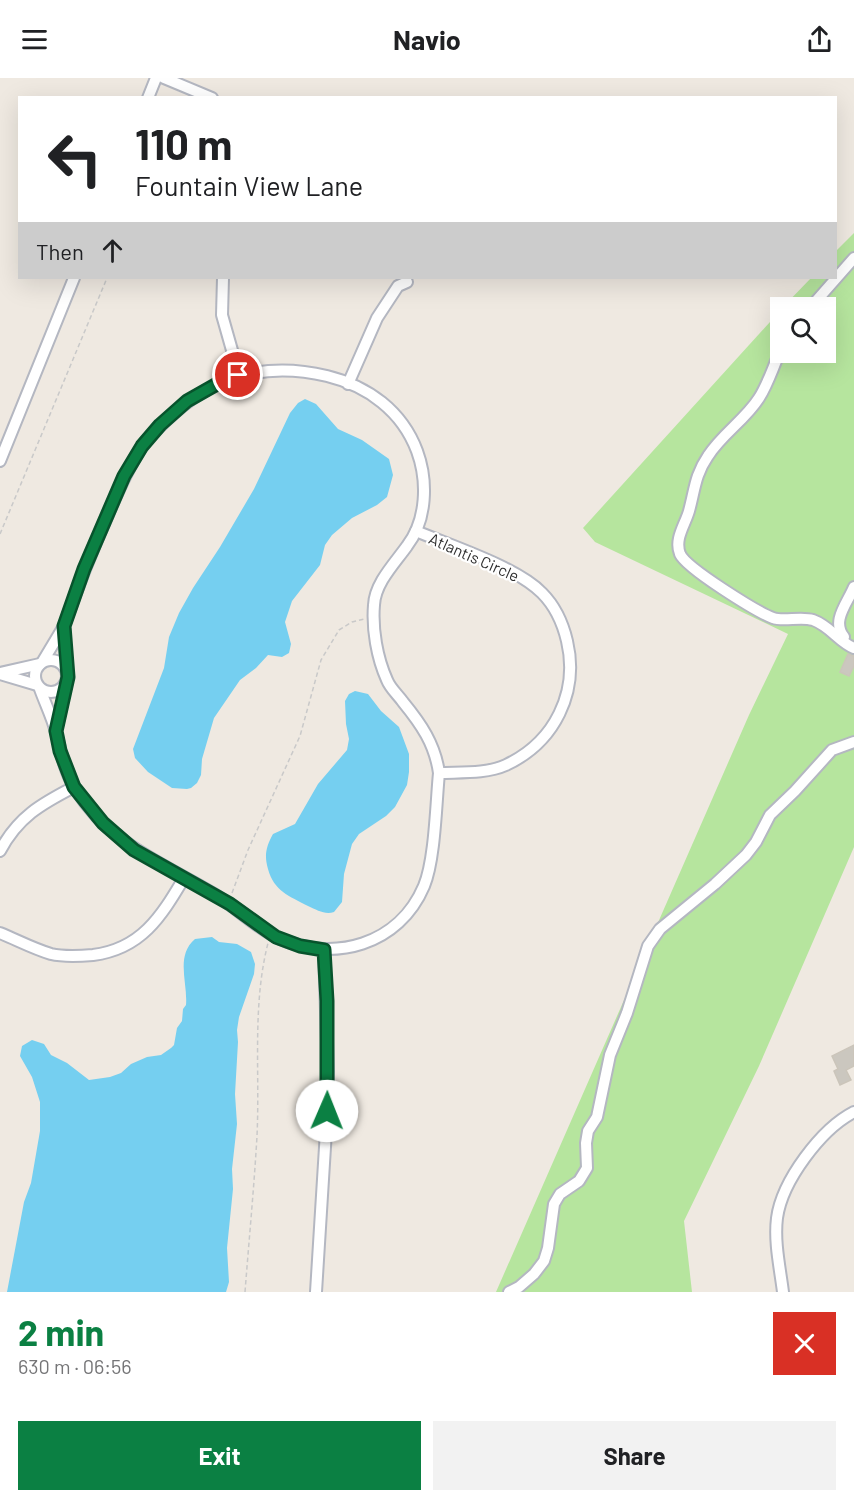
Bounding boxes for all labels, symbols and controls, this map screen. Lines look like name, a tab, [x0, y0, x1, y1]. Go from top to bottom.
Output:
icon: menu	[18, 23, 51, 56]
text: Navio	[393, 23, 461, 55]
icon: share	[803, 23, 836, 56]
text: 110 m	[135, 118, 232, 168]
icon: left	[36, 120, 114, 198]
text: Fountain View Lane	[135, 169, 363, 201]
icon: ahead	[96, 234, 129, 267]
text: Then	[36, 238, 84, 264]
map controls	[770, 297, 836, 363]
button: search	[770, 297, 836, 363]
pin	[212, 349, 263, 400]
icon: arrive	[221, 358, 254, 391]
street label: Atlantis Circle	[426, 528, 522, 585]
position arrow	[295, 1079, 359, 1143]
text: 2 min	[18, 1310, 104, 1353]
button: close	[773, 1312, 836, 1375]
text: 630 m · 06:56	[18, 1354, 132, 1378]
button: Exit	[18, 1421, 421, 1490]
button: Share	[433, 1421, 836, 1490]

